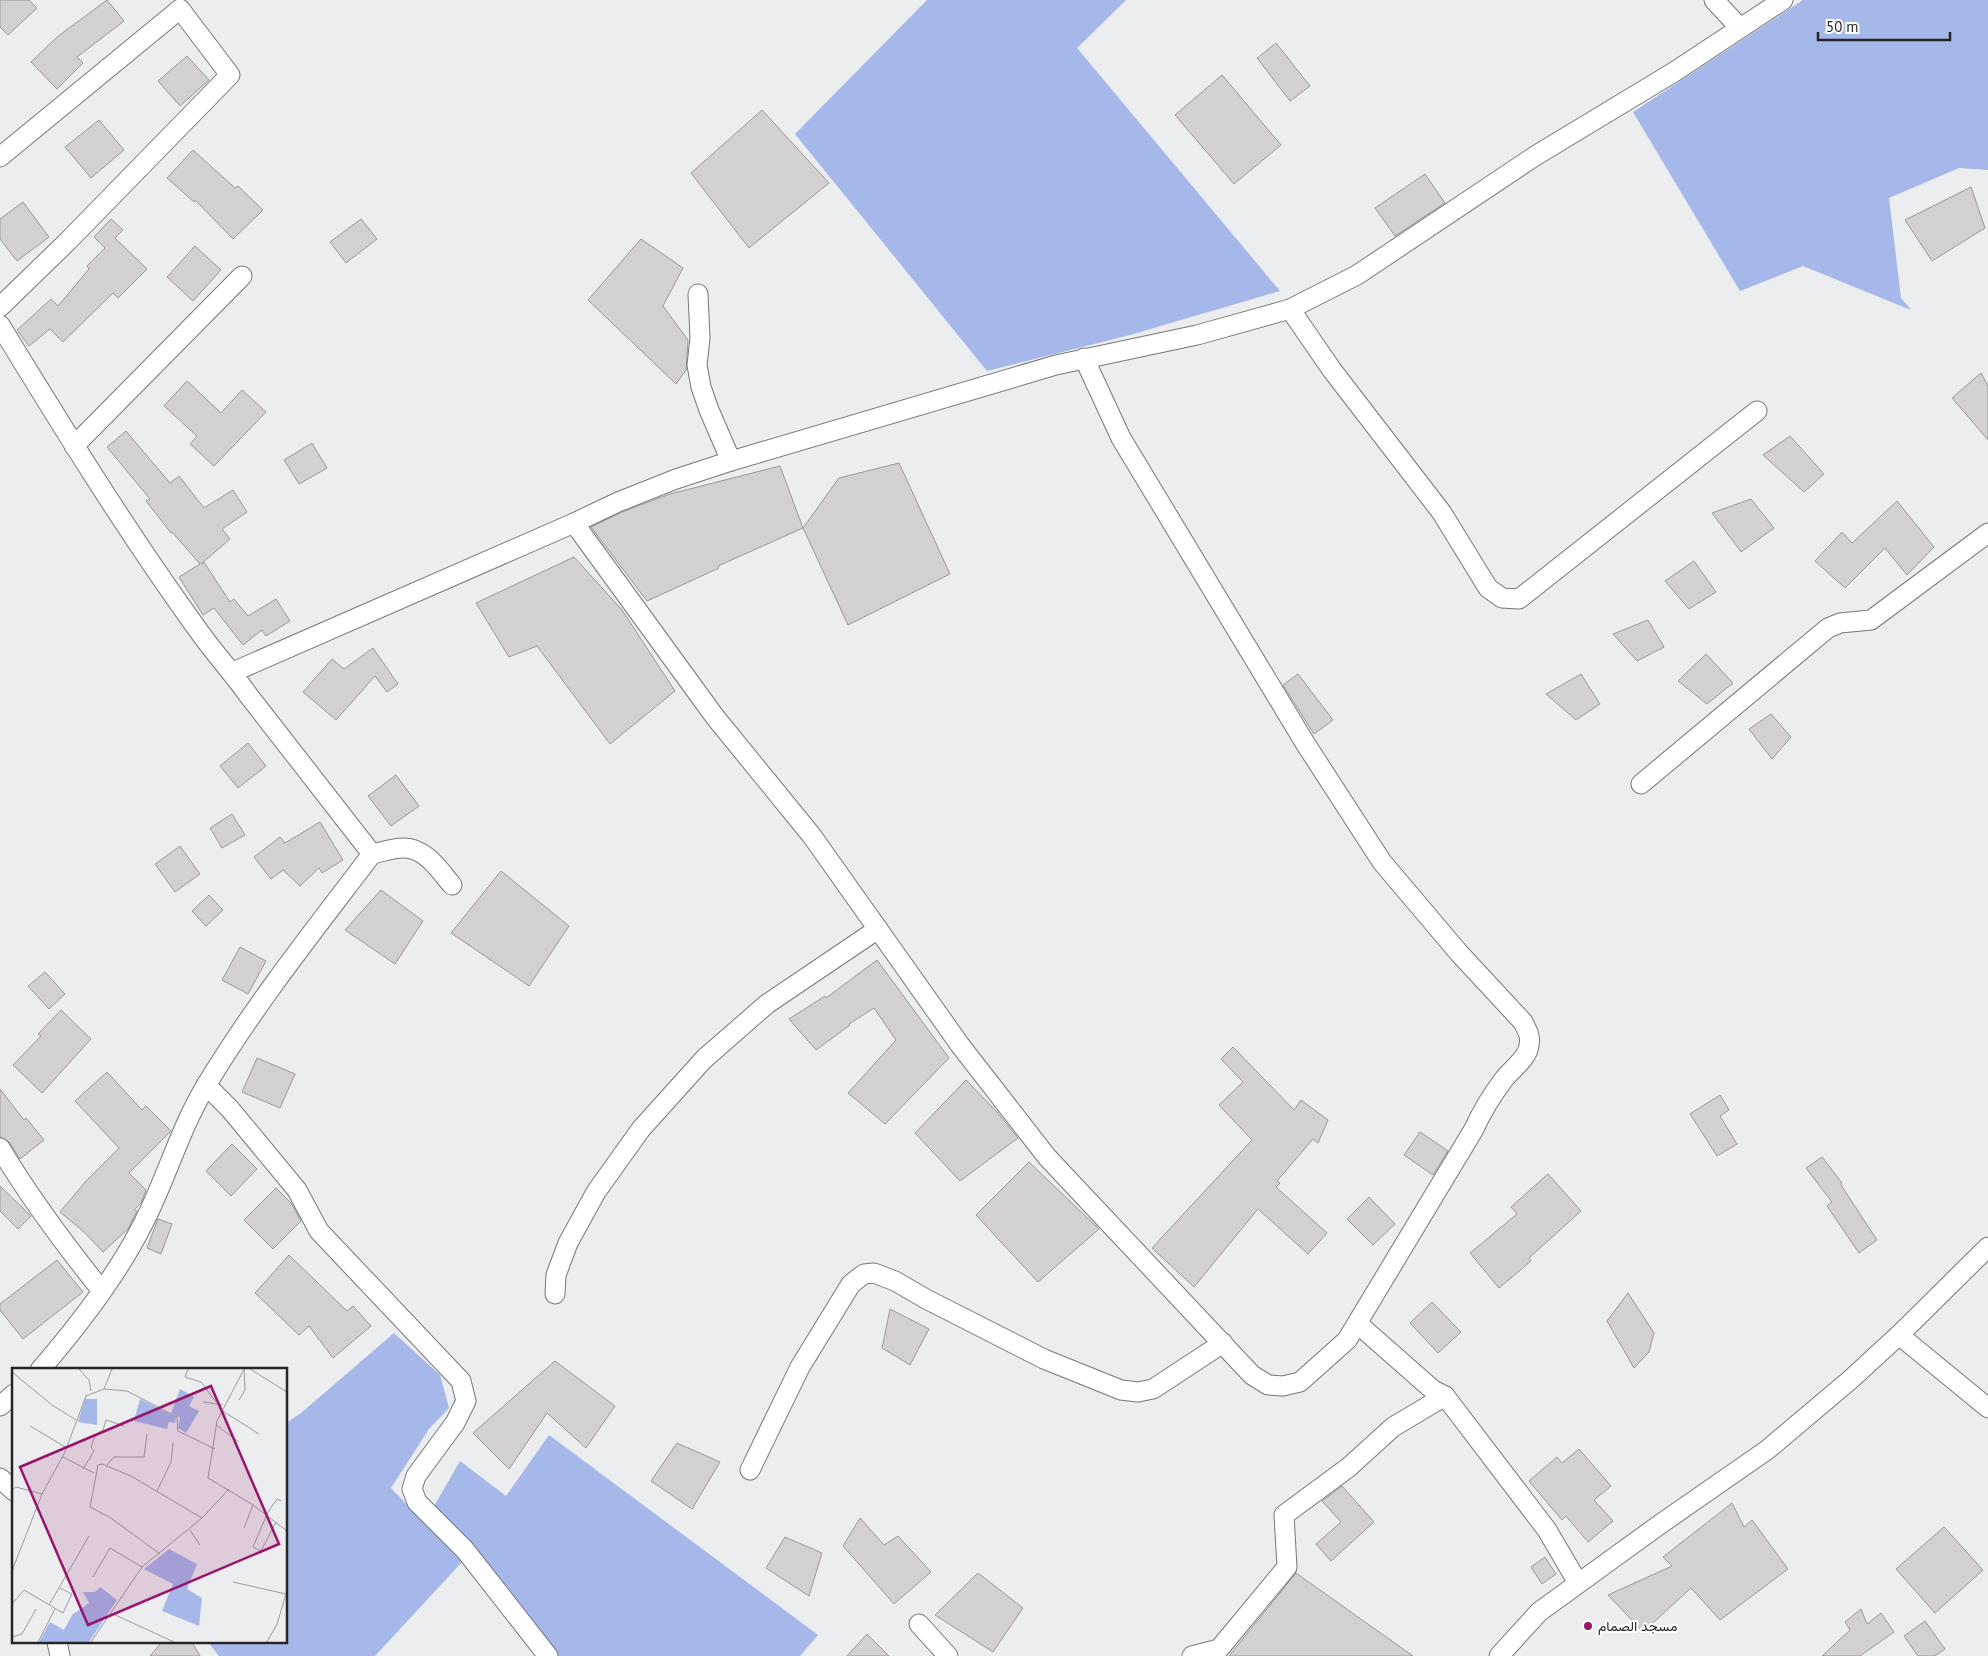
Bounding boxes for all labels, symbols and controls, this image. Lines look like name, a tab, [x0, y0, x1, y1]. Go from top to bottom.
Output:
scale bar	[1818, 10, 1950, 42]
text: 50 m	[1826, 17, 1859, 36]
inset map	[12, 1368, 288, 1644]
place label: مسجد الصمام	[1598, 1617, 1677, 1635]
marker: مسجد الصمام	[1582, 1620, 1594, 1632]

